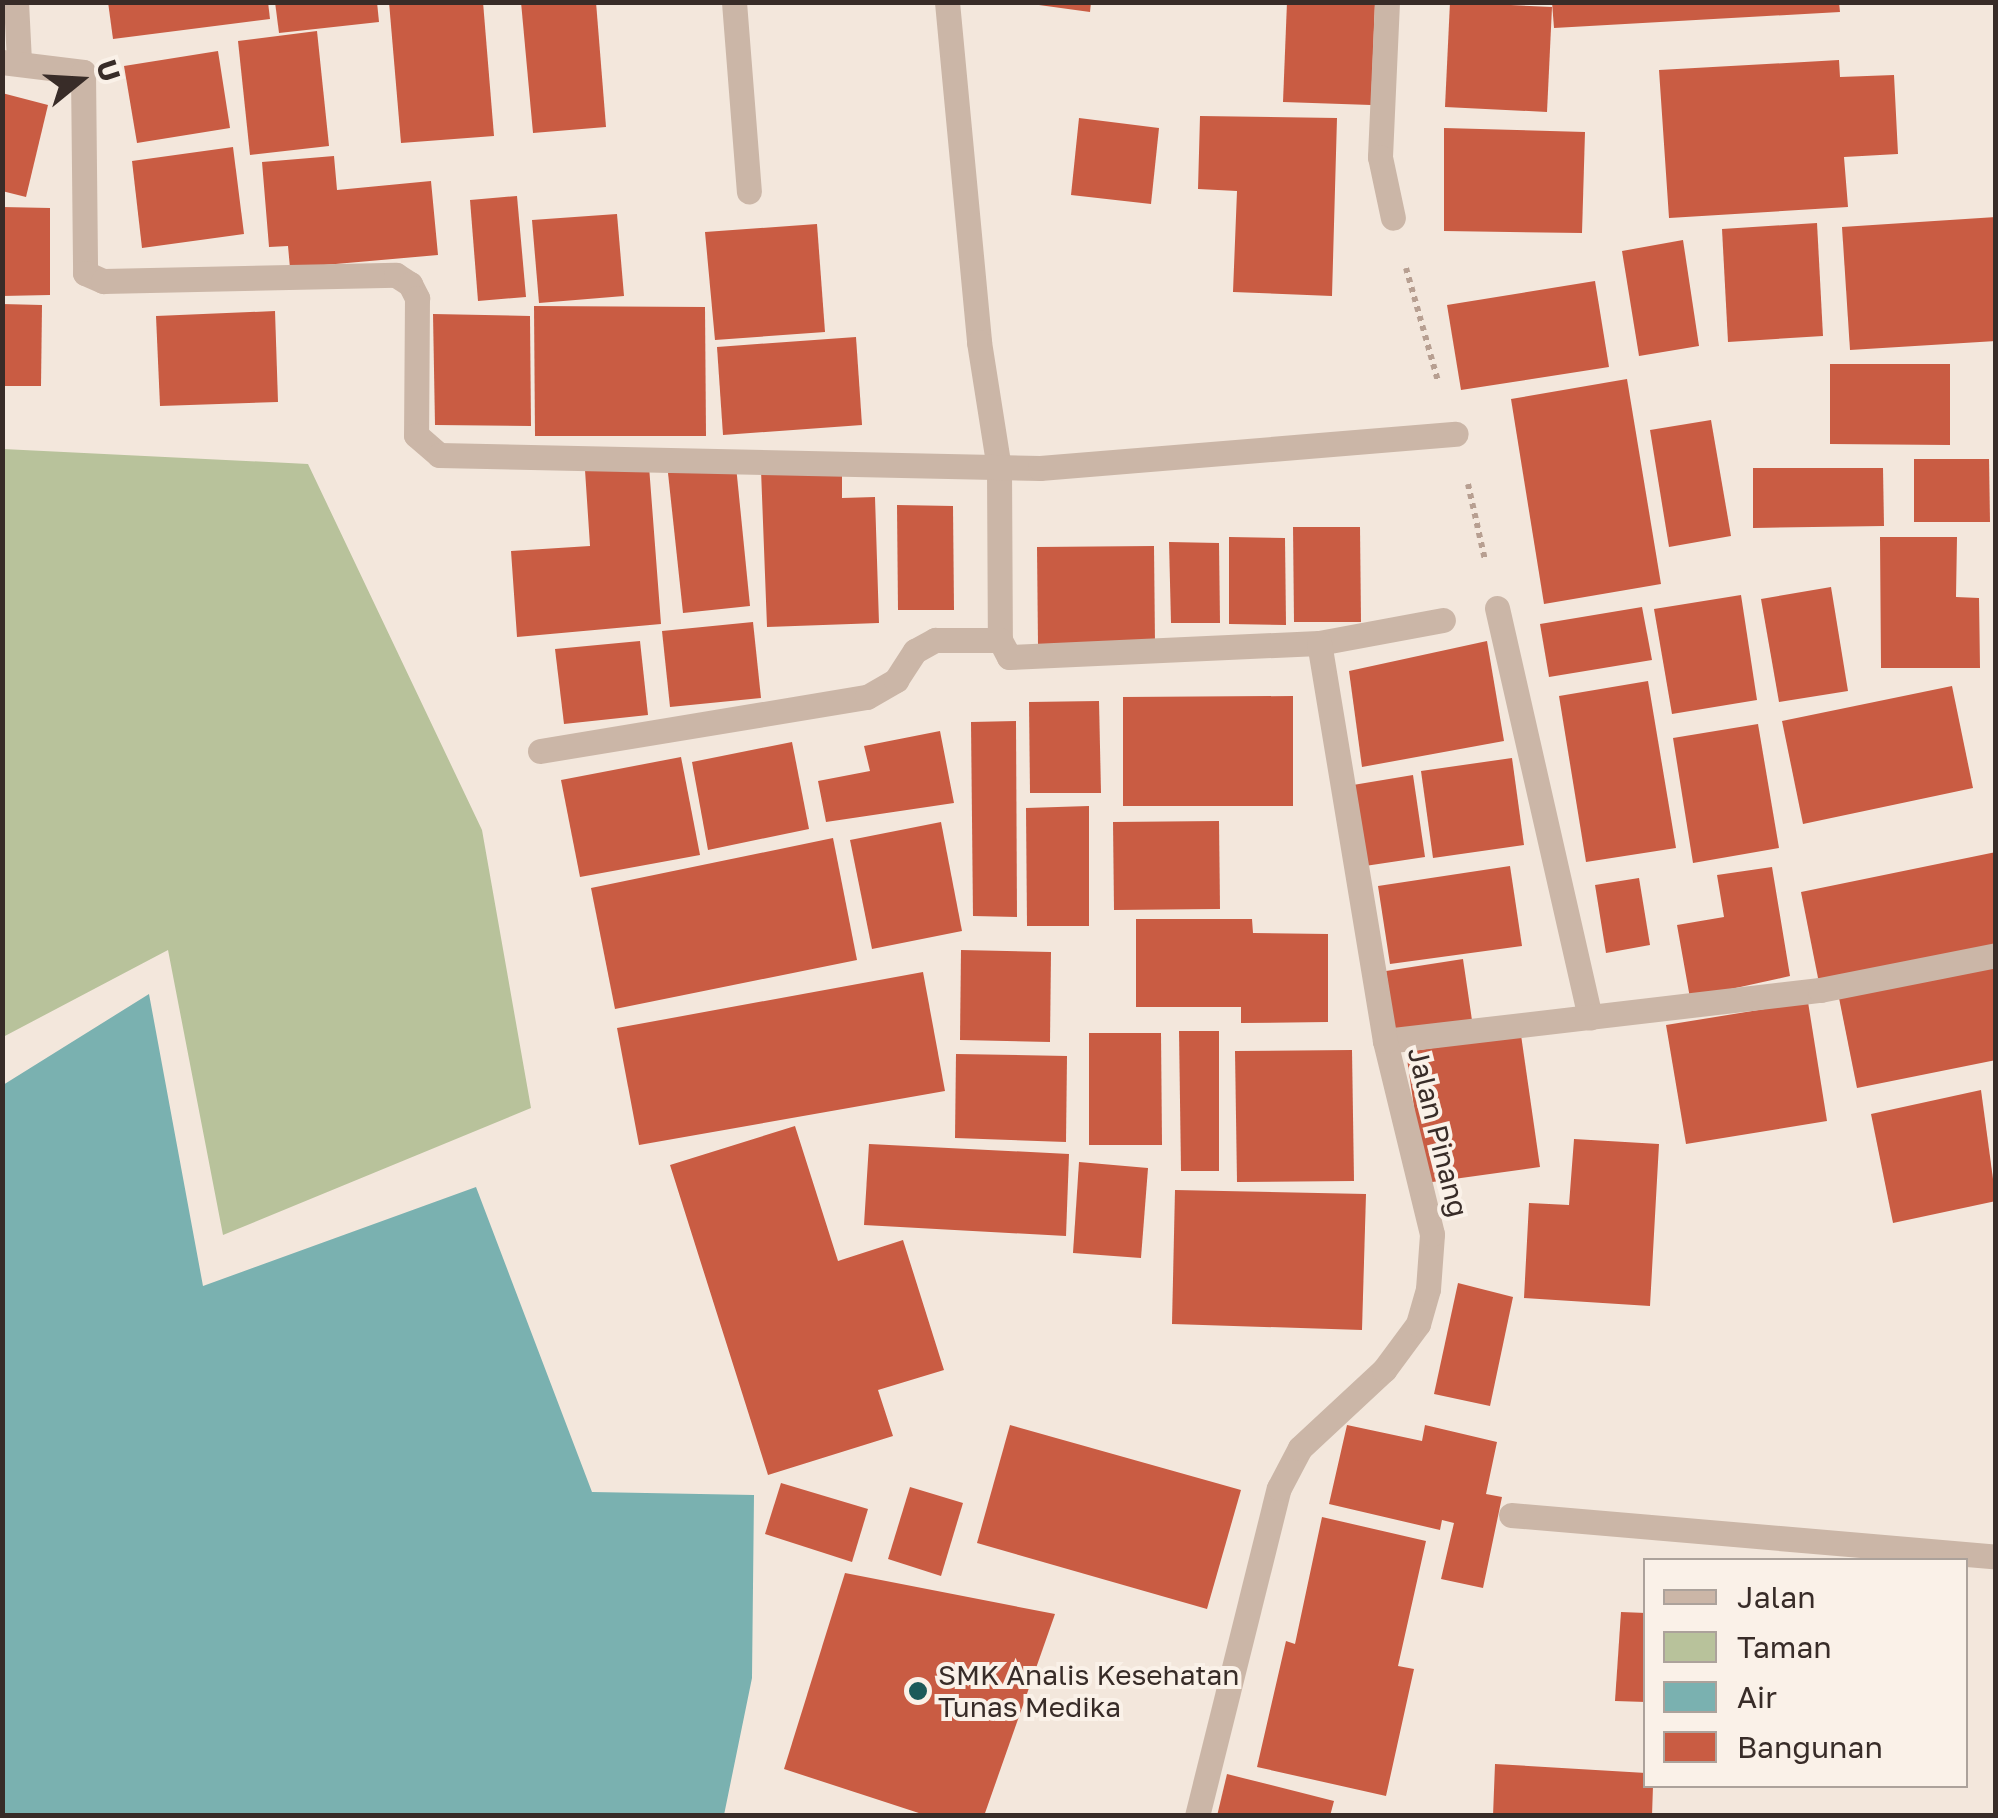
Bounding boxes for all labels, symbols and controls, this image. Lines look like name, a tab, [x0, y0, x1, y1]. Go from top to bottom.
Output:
north arrow	[30, 30, 130, 130]
text: U	[90, 56, 128, 85]
street label: Jalan Pinang	[1401, 1044, 1475, 1220]
legend	[1643, 1558, 1968, 1788]
text: Jalan	[1737, 1579, 1816, 1615]
text: Taman	[1737, 1629, 1832, 1665]
place label: SMK Analis Kesehatan Tunas Medika	[938, 1658, 1240, 1724]
text: Air	[1737, 1679, 1777, 1715]
marker: SMK Analis Kesehatan Tunas Medika	[907, 1680, 929, 1702]
text: Bangunan	[1737, 1729, 1883, 1765]

